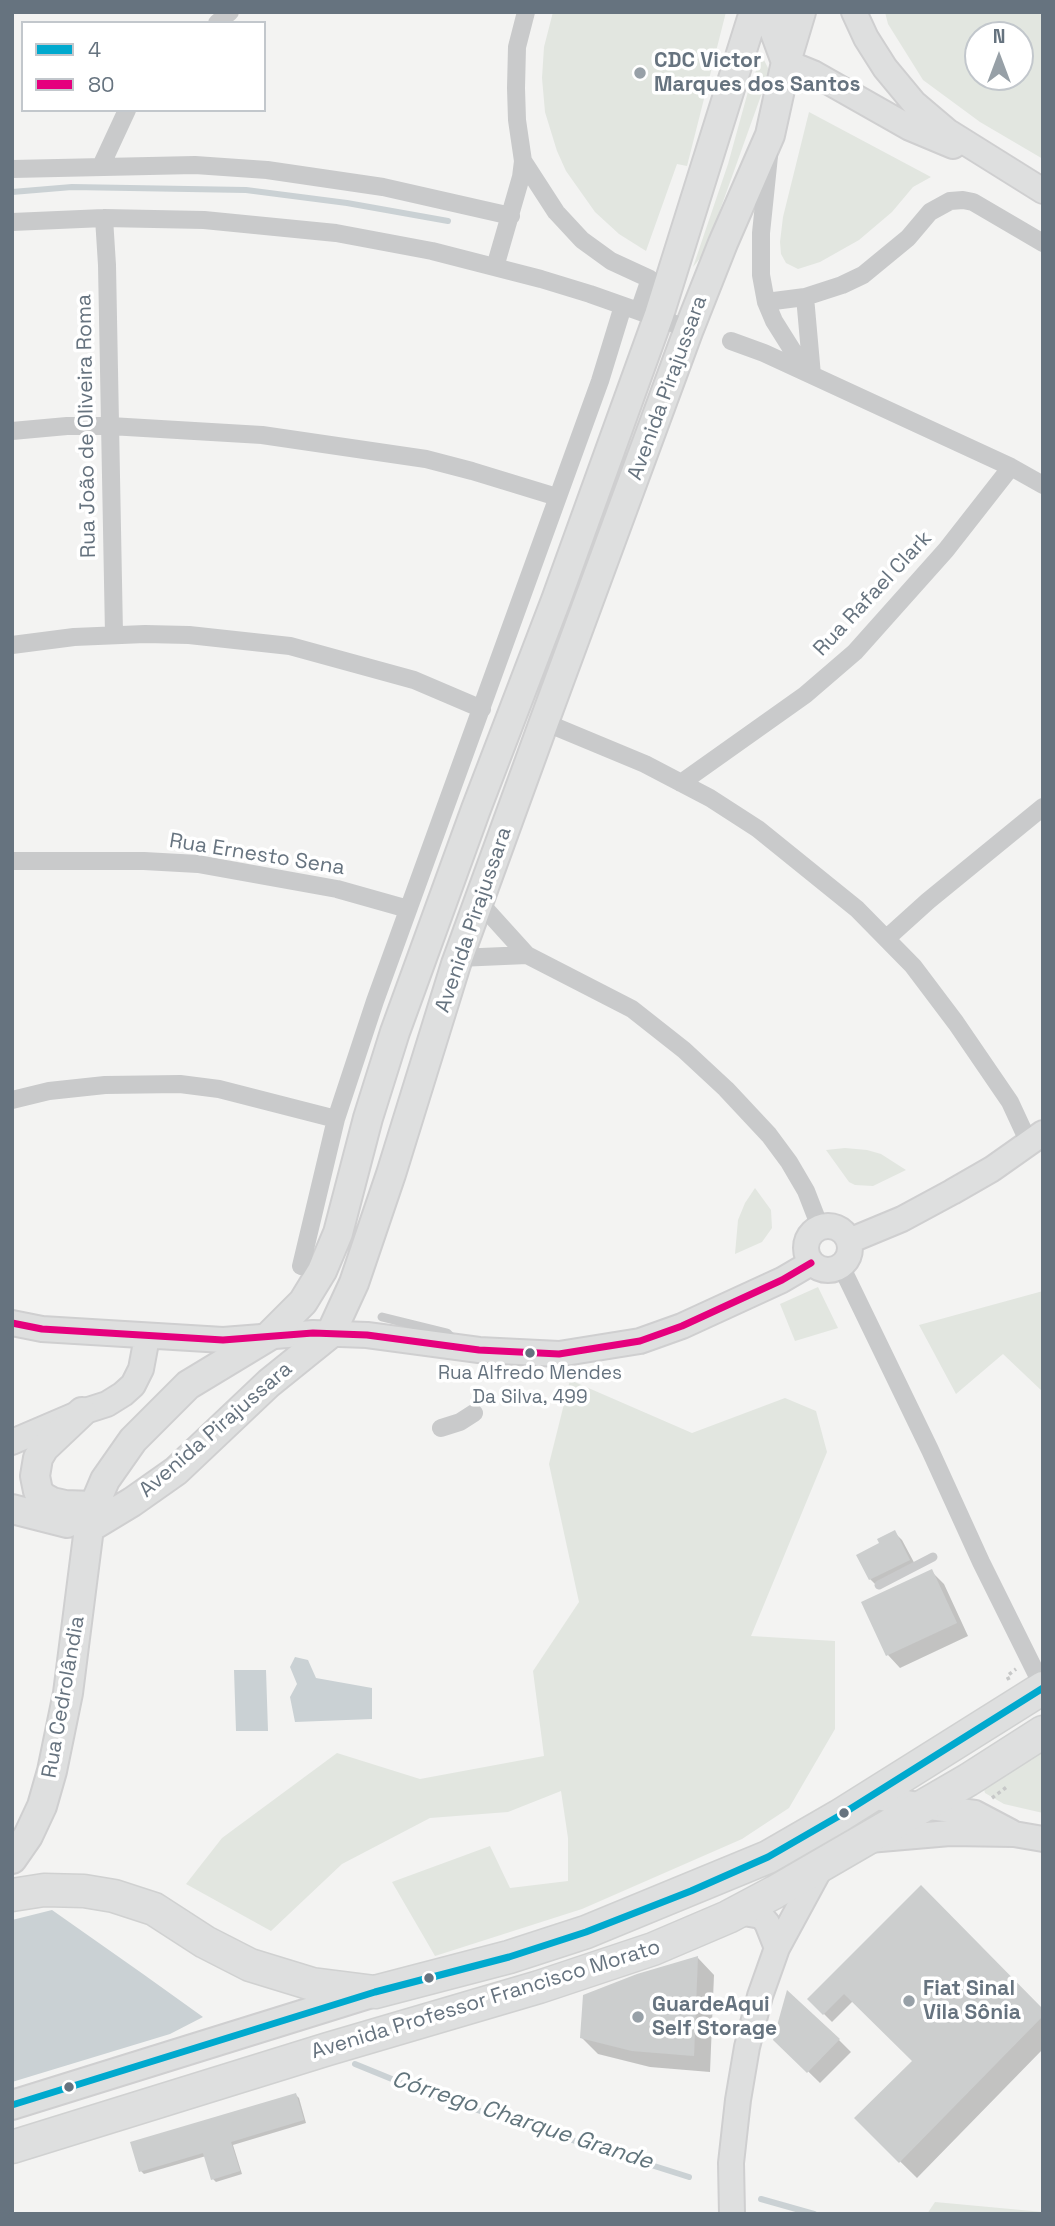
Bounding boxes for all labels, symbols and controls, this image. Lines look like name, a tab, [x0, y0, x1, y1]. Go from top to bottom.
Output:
legend	[21, 21, 266, 112]
north arrow	[964, 21, 1034, 91]
text: N	[993, 24, 1005, 49]
text: 4	[88, 36, 101, 63]
place label: CDC Victor Marques dos Santos	[654, 48, 861, 98]
marker: CDC Victor Marques dos Santos	[632, 65, 648, 81]
text: 80	[88, 71, 115, 98]
street label: Avenida Pirajussara	[623, 292, 713, 484]
street label: Rua João de Oliveira Roma	[72, 294, 102, 558]
street label: Rua Rafael Clark	[809, 526, 937, 662]
street label: Avenida Pirajussara	[430, 824, 518, 1016]
street label: Rua Ernesto Sena	[167, 829, 347, 881]
marker: Rua Alfredo Mendes Da Silva, 499	[523, 1346, 537, 1360]
street label: Avenida Pirajussara	[134, 1357, 298, 1503]
place label: Rua Alfredo Mendes Da Silva, 499	[438, 1363, 622, 1407]
street label: Rua Cedrolândia	[37, 1614, 91, 1780]
unlabelled marker	[837, 1806, 851, 1820]
street label: Avenida Professor Francisco Morato	[309, 1935, 663, 2065]
unlabelled marker	[422, 1971, 436, 1985]
place label: Fiat Sinal Vila Sônia	[923, 1976, 1021, 2026]
place label: GuardeAqui Self Storage	[652, 1992, 777, 2042]
marker: Fiat Sinal Vila Sônia	[901, 1993, 917, 2009]
marker: GuardeAqui Self Storage	[630, 2009, 646, 2025]
water label: Córrego Charque Grande	[388, 2066, 656, 2176]
unlabelled marker	[62, 2080, 76, 2094]

